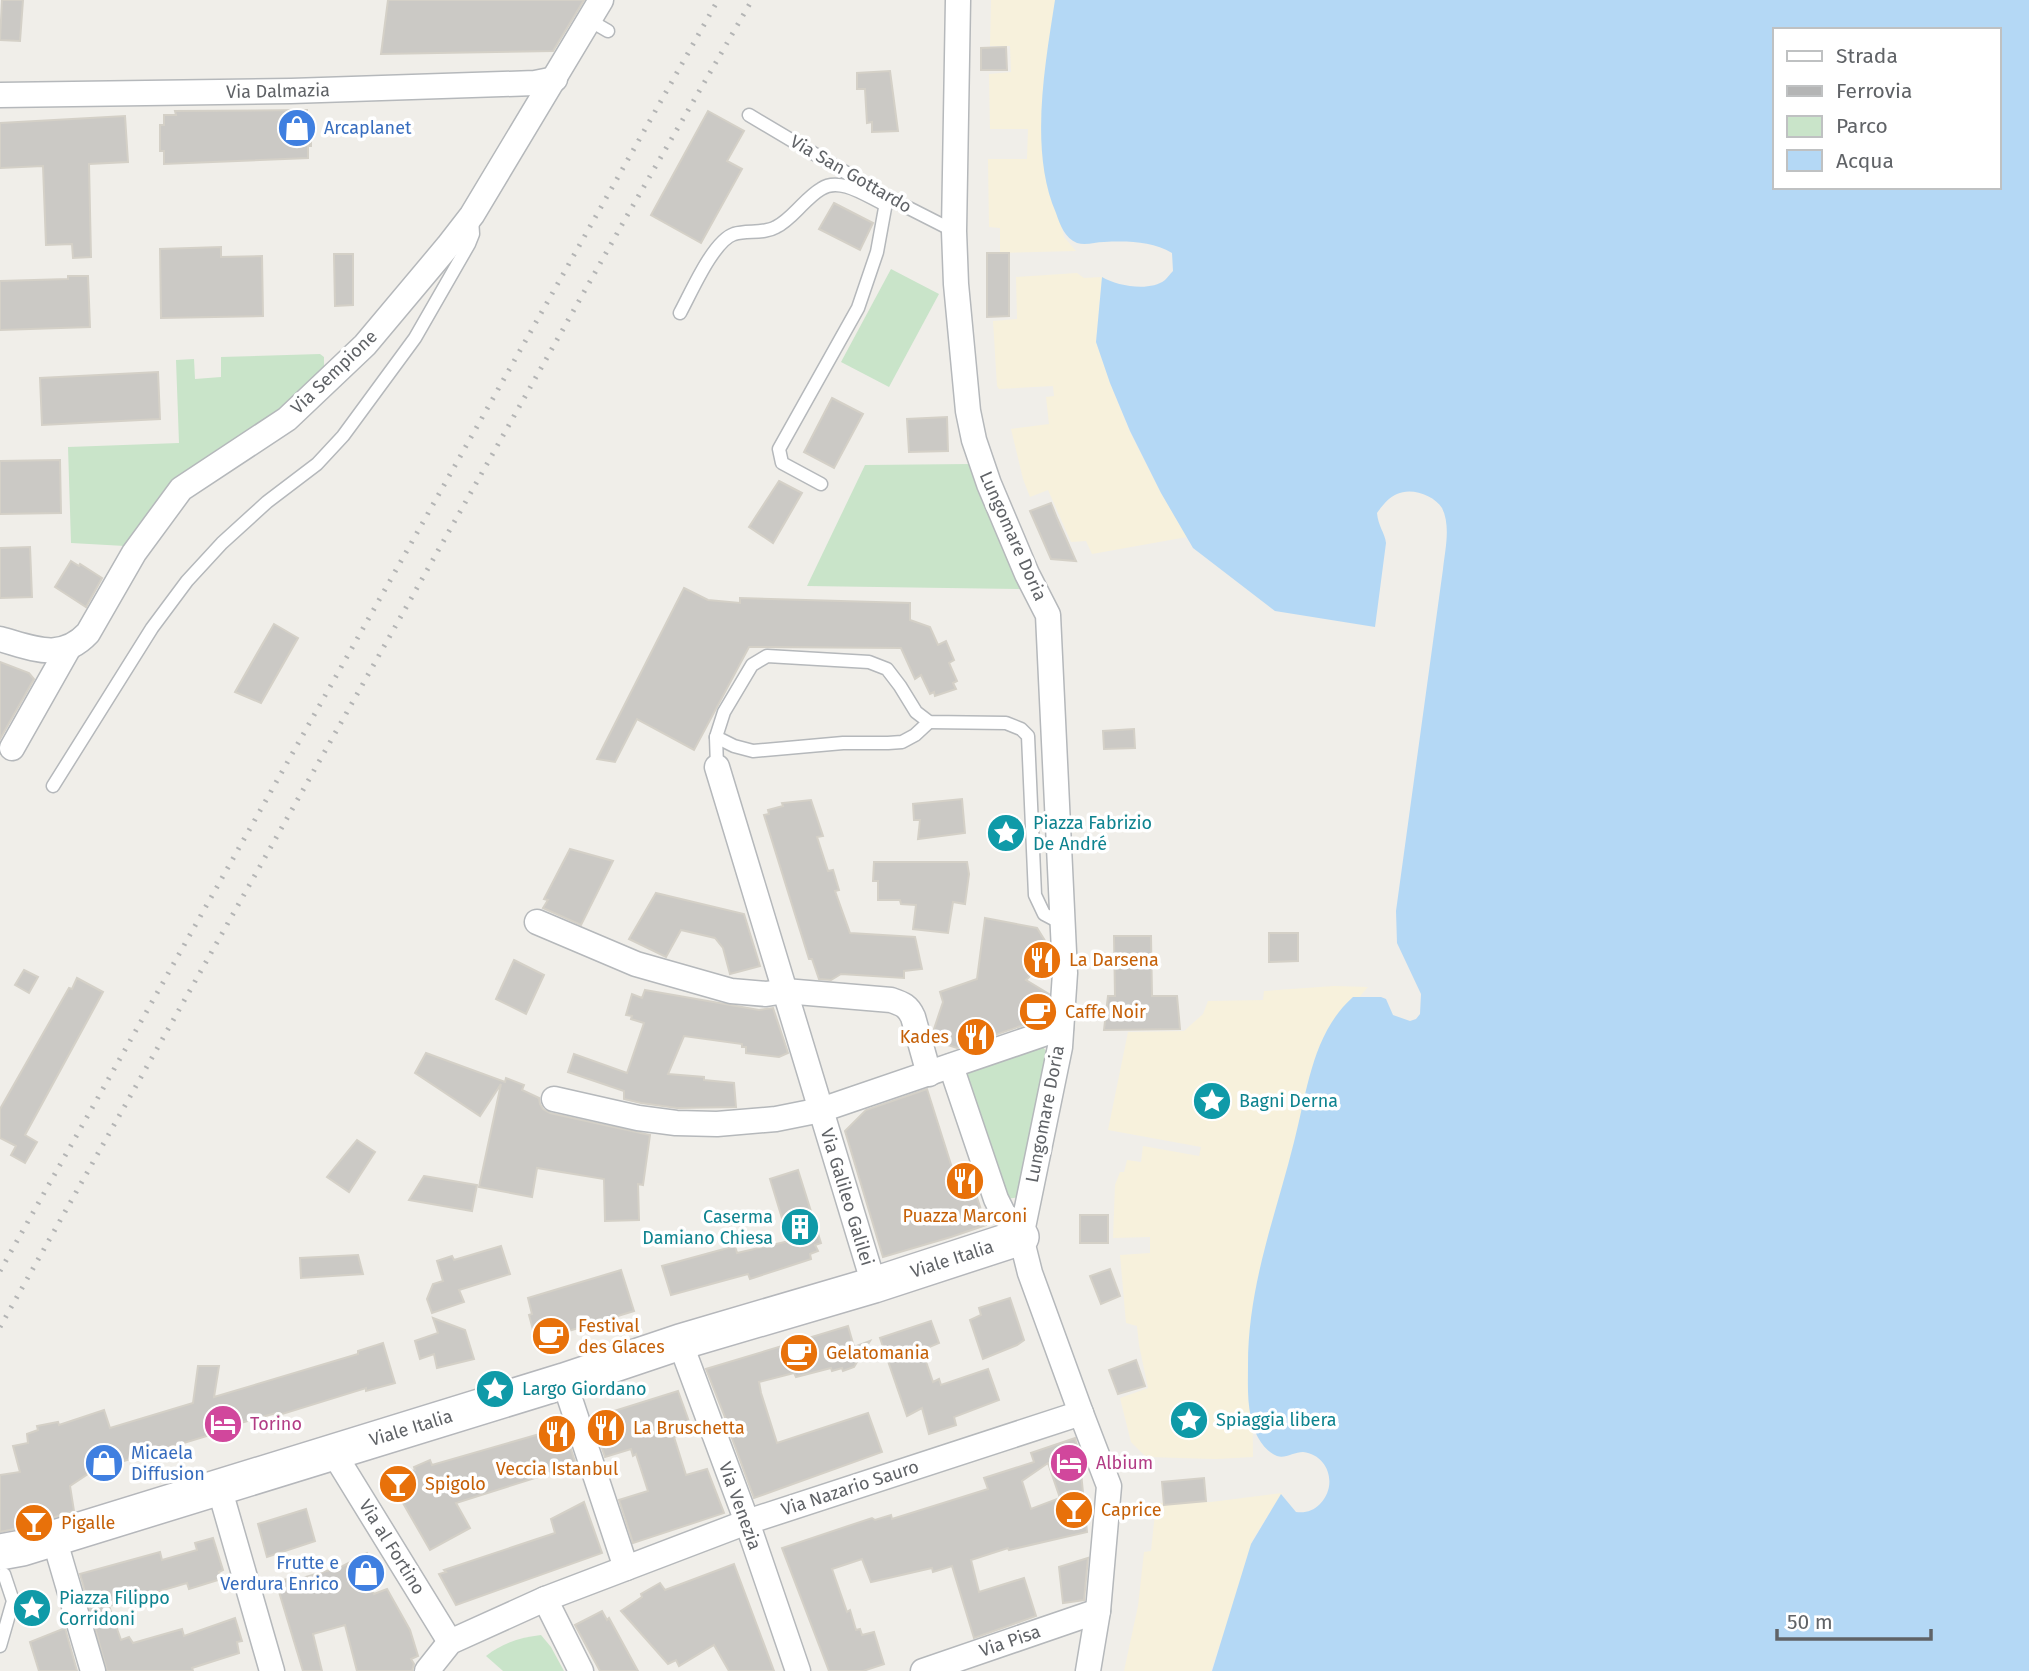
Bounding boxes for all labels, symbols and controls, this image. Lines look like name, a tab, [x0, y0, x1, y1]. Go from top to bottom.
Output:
legend	[1773, 28, 2001, 189]
text: Strada	[1836, 43, 1898, 69]
text: Ferrovia	[1836, 78, 1912, 104]
street label: Via Dalmazia	[226, 79, 330, 103]
shop icon: Arcaplanet	[276, 107, 318, 149]
text: Parco	[1836, 113, 1888, 139]
place label: Arcaplanet	[324, 117, 412, 139]
street label: Via San Gottardo	[786, 130, 916, 218]
text: Acqua	[1836, 148, 1894, 174]
street label: Via Sempione	[286, 325, 382, 419]
street label: Lungomare Doria	[975, 468, 1051, 604]
place icon: Piazza Fabrizio De André	[985, 812, 1027, 854]
place label: Piazza Fabrizio De André	[1033, 812, 1152, 855]
restaurant icon: La Darsena	[1021, 939, 1063, 981]
place label: La Darsena	[1069, 949, 1159, 971]
cafe icon: Caffe Noir	[1017, 991, 1059, 1033]
place label: Caffe Noir	[1065, 1001, 1146, 1023]
restaurant icon: Kades	[955, 1016, 997, 1058]
place label: Kades	[900, 1026, 949, 1048]
street label: Lungomare Doria	[1021, 1043, 1069, 1185]
place icon: Bagni Derna	[1191, 1080, 1233, 1122]
place label: Bagni Derna	[1239, 1090, 1338, 1112]
street label: Via Galileo Galilei	[816, 1126, 878, 1268]
restaurant icon: Puazza Marconi	[944, 1160, 986, 1202]
place label: Puazza Marconi	[903, 1205, 1027, 1227]
place label: Caserma Damiano Chiesa	[642, 1206, 773, 1249]
building icon: Caserma Damiano Chiesa	[779, 1206, 821, 1248]
street label: Viale Italia	[908, 1235, 996, 1283]
cafe icon: Festival des Glaces	[530, 1315, 572, 1357]
place label: Festival des Glaces	[578, 1315, 665, 1358]
cafe icon: Gelatomania	[778, 1332, 820, 1374]
place label: Gelatomania	[826, 1342, 930, 1364]
place icon: Largo Giordano	[474, 1368, 516, 1410]
place label: Largo Giordano	[522, 1378, 647, 1400]
place icon: Spiaggia libera	[1168, 1399, 1210, 1441]
hotel icon: Torino	[202, 1403, 244, 1445]
street label: Viale Italia	[367, 1405, 455, 1451]
restaurant icon: La Bruschetta	[585, 1407, 627, 1449]
place label: Spiaggia libera	[1216, 1409, 1337, 1431]
place label: Torino	[250, 1413, 302, 1435]
restaurant icon: Veccia Istanbul	[536, 1413, 578, 1455]
place label: La Bruschetta	[633, 1417, 745, 1439]
shop icon: Micaela Diffusion	[83, 1442, 125, 1484]
place label: Micaela Diffusion	[131, 1442, 205, 1485]
hotel icon: Albium	[1048, 1442, 1090, 1484]
place label: Albium	[1096, 1452, 1153, 1474]
street label: Via Nazario Sauro	[778, 1455, 922, 1521]
place label: Veccia Istanbul	[496, 1458, 618, 1480]
street label: Via Venezia	[714, 1459, 766, 1553]
bar icon: Spigolo	[377, 1463, 419, 1505]
place label: Spigolo	[425, 1473, 486, 1495]
bar icon: Caprice	[1053, 1489, 1095, 1531]
street label: Via al Fortino	[354, 1496, 430, 1598]
place label: Caprice	[1101, 1499, 1161, 1521]
bar icon: Pigalle	[13, 1502, 55, 1544]
place label: Pigalle	[61, 1512, 115, 1534]
place label: Frutte e Verdura Enrico	[220, 1552, 339, 1595]
shop icon: Frutte e Verdura Enrico	[345, 1552, 387, 1594]
place icon: Piazza Filippo Corridoni	[11, 1587, 53, 1629]
place label: Piazza Filippo Corridoni	[59, 1587, 170, 1630]
scale bar	[1777, 1598, 1931, 1642]
text: 50 m	[1787, 1609, 1833, 1635]
street label: Via Pisa	[977, 1620, 1043, 1662]

